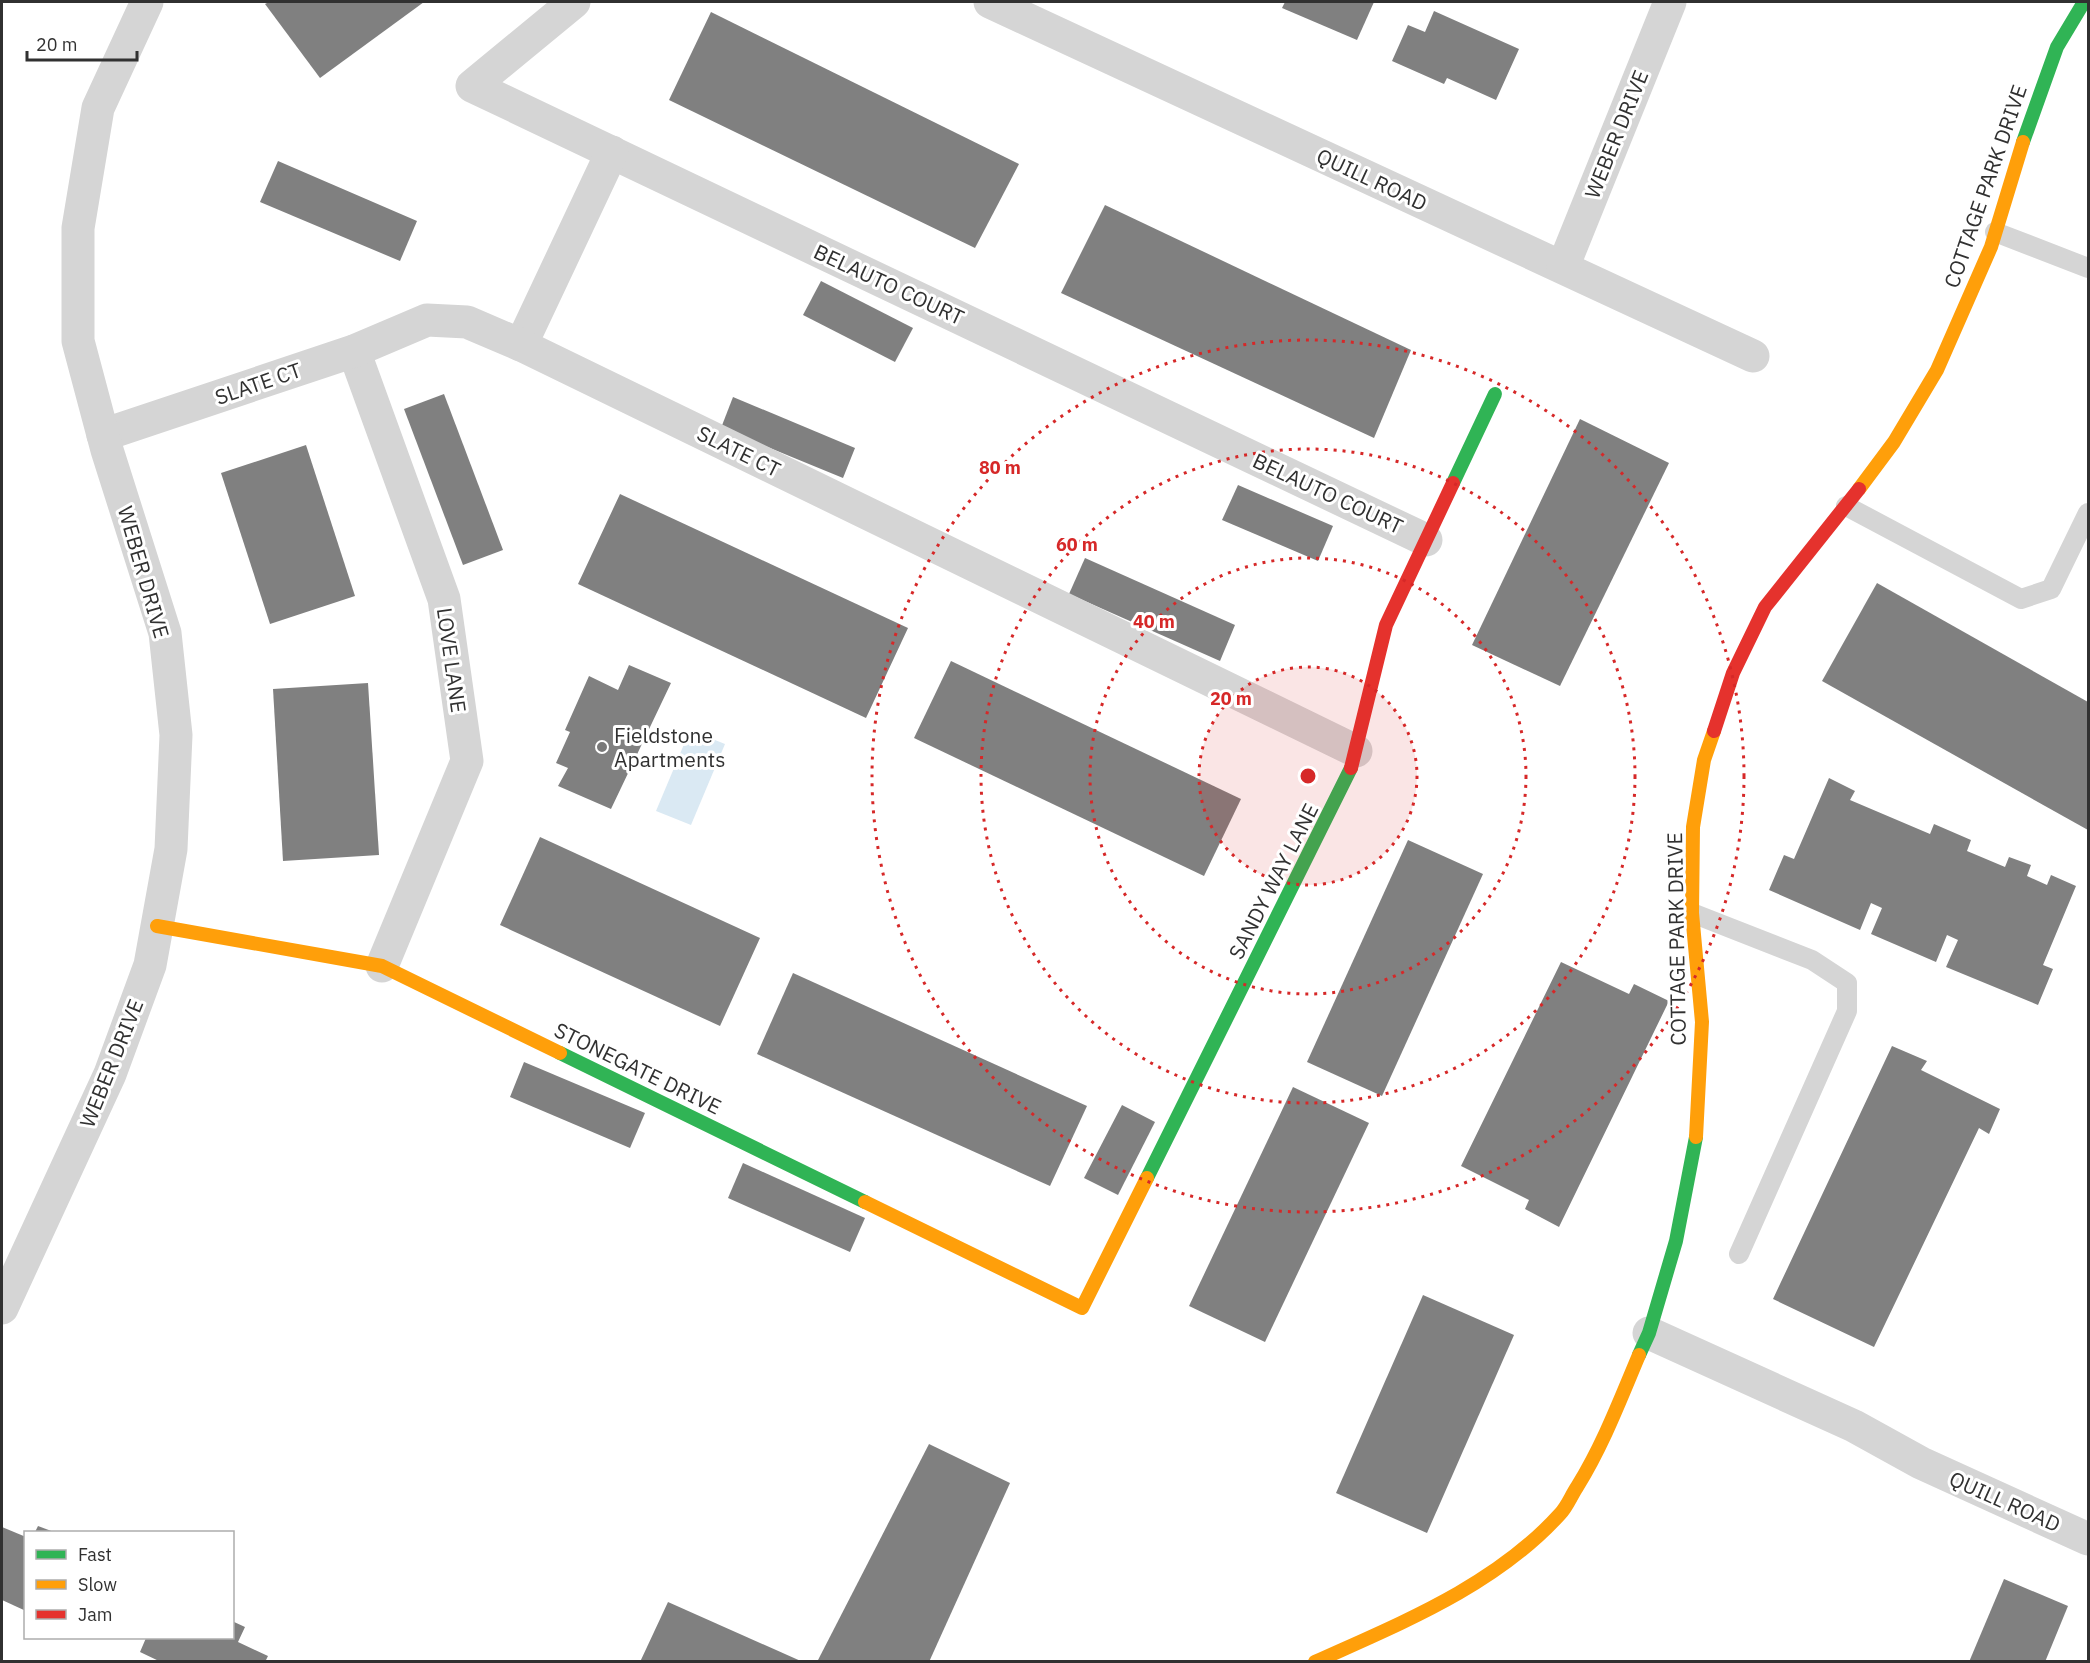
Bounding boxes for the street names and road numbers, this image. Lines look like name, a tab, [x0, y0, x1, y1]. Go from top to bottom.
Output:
street label: WEBER DRIVE	[1577, 66, 1655, 202]
street label: COTTAGE PARK DRIVE	[1937, 81, 2033, 291]
street label: QUILL ROAD	[1312, 141, 1432, 217]
street label: BELAUTO COURT	[809, 237, 969, 331]
street label: SLATE CT	[211, 355, 305, 411]
street label: SLATE CT	[693, 419, 785, 483]
street label: BELAUTO COURT	[1248, 446, 1408, 540]
street label: WEBER DRIVE	[112, 503, 176, 641]
street label: LOVE LANE	[431, 606, 473, 714]
street label: SANDY WAY LANE	[1222, 798, 1324, 964]
street label: COTTAGE PARK DRIVE	[1660, 832, 1692, 1046]
street label: WEBER DRIVE	[72, 995, 150, 1131]
street label: STONEGATE DRIVE	[550, 1015, 726, 1121]
street label: QUILL ROAD	[1945, 1464, 2065, 1538]

